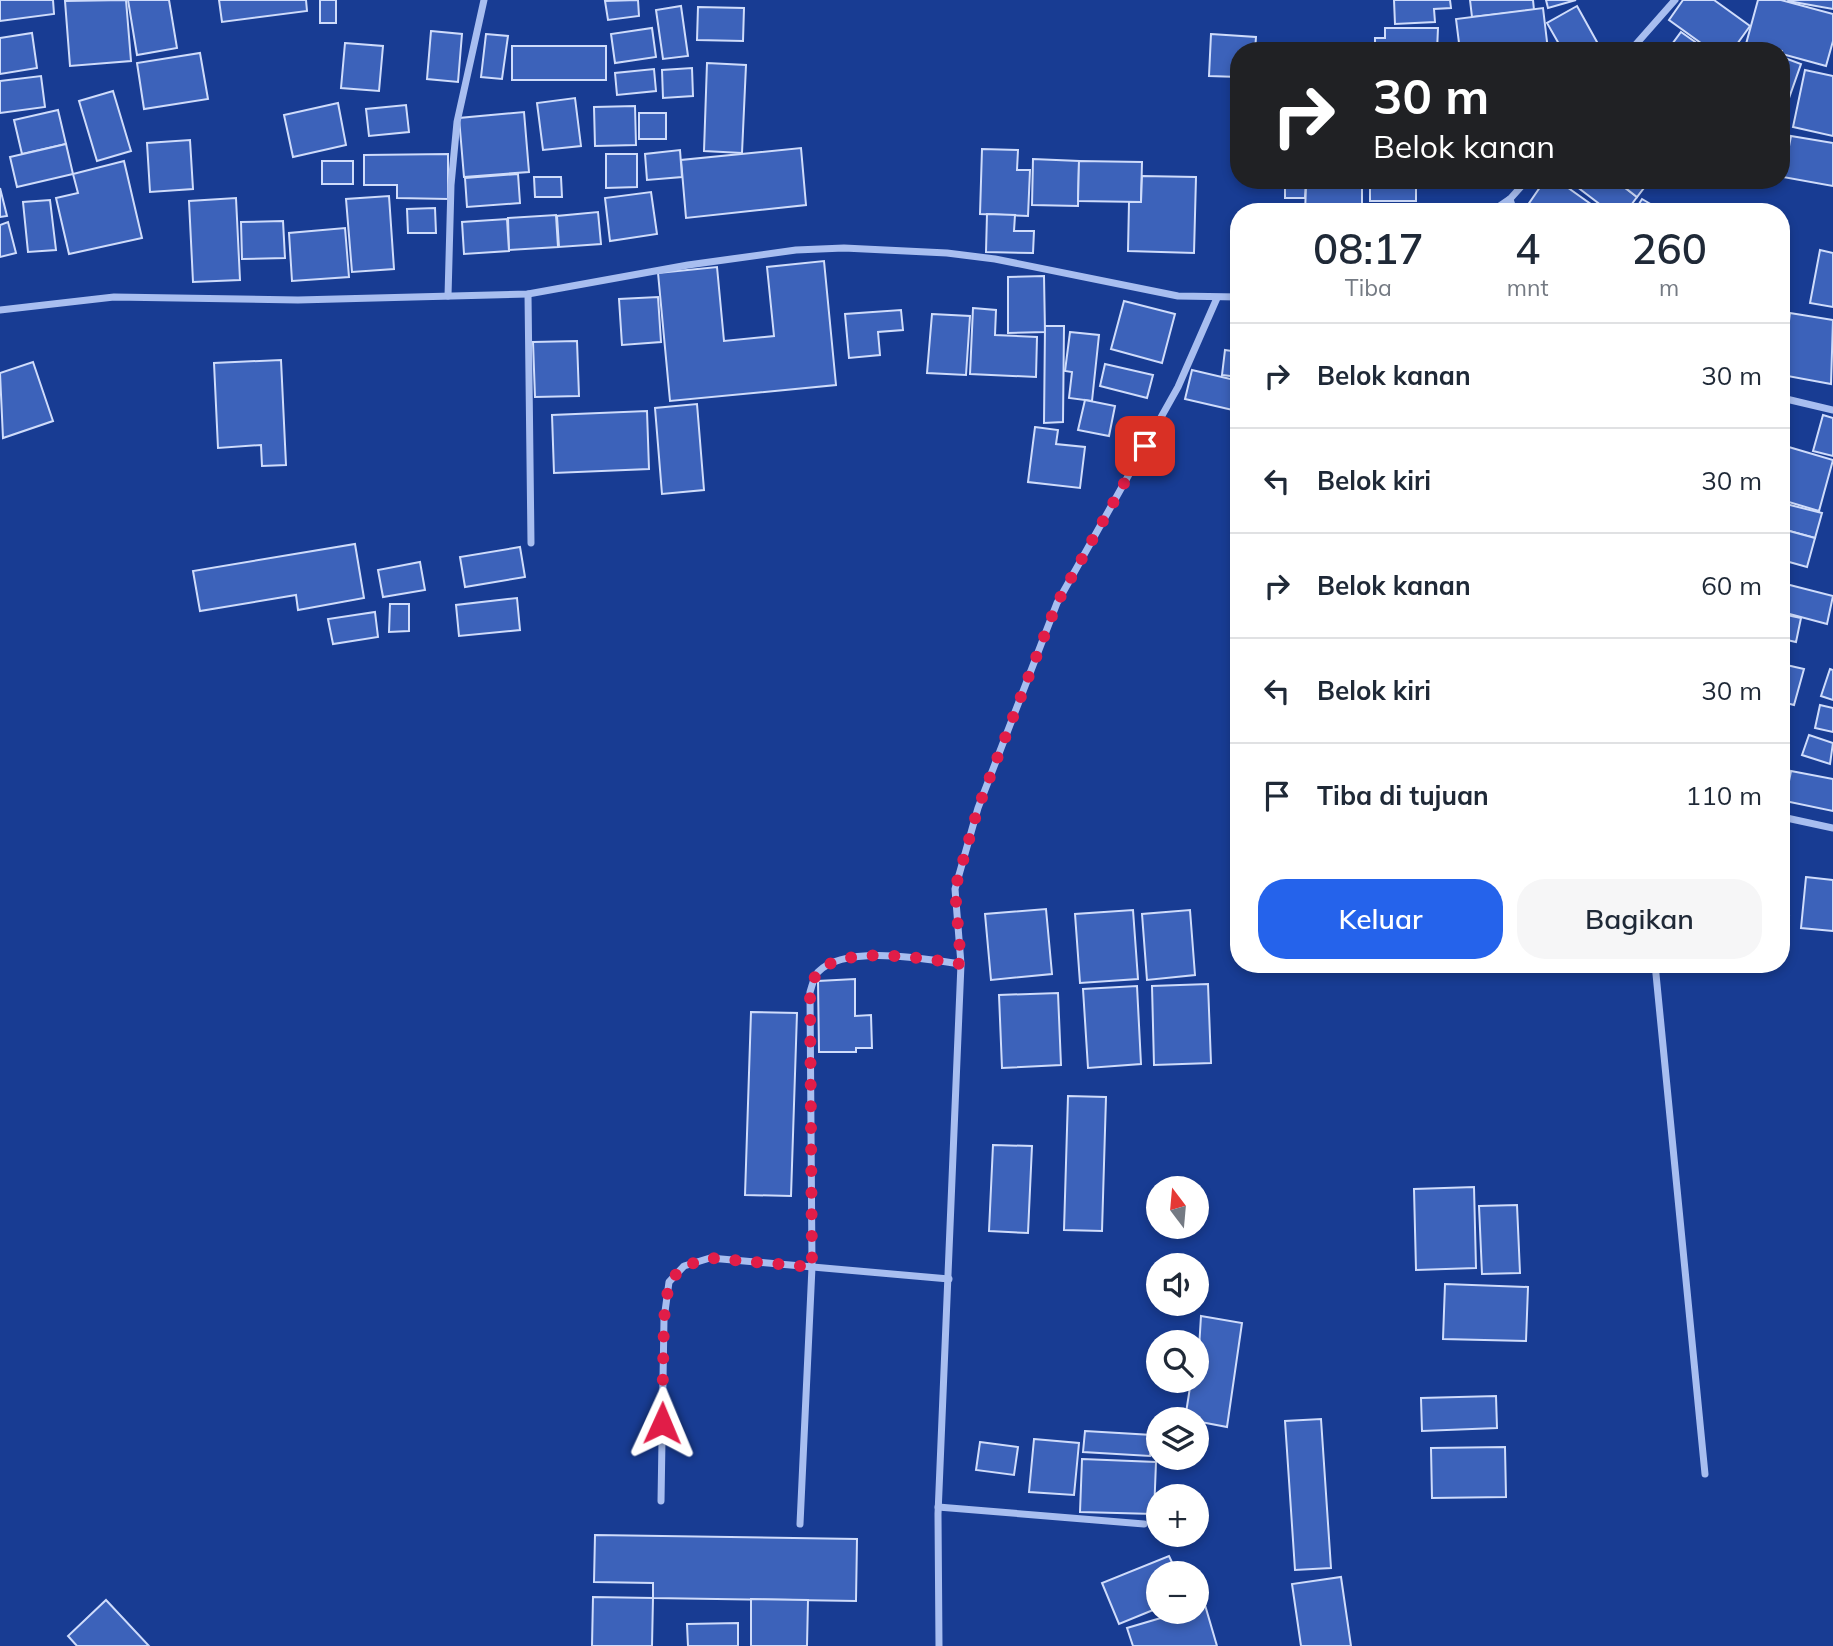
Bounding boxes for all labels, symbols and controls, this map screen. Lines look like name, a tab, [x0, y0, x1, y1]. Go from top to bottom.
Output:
text: 30 m	[1373, 65, 1489, 126]
icon: right	[1258, 70, 1349, 161]
text: Belok kanan	[1373, 126, 1555, 166]
text: 08:17	[1313, 222, 1424, 275]
text: 4	[1515, 222, 1540, 275]
text: 260	[1631, 222, 1707, 275]
text: Tiba	[1345, 273, 1392, 302]
text: mnt	[1507, 273, 1548, 302]
text: m	[1659, 273, 1679, 302]
icon: right	[1258, 357, 1296, 395]
text: Belok kanan	[1317, 359, 1471, 392]
text: 30 m	[1701, 359, 1762, 392]
pin	[1115, 416, 1175, 476]
icon: arrive	[1126, 427, 1164, 465]
icon: left	[1258, 462, 1296, 500]
text: Belok kiri	[1317, 464, 1431, 497]
text: 30 m	[1701, 464, 1762, 497]
icon: right	[1258, 567, 1296, 605]
text: Belok kanan	[1317, 569, 1471, 602]
text: 60 m	[1701, 569, 1762, 602]
icon: left	[1258, 672, 1296, 710]
text: Belok kiri	[1317, 674, 1431, 707]
text: 30 m	[1701, 674, 1762, 707]
icon: arrive	[1258, 777, 1296, 815]
text: Tiba di tujuan	[1317, 779, 1489, 812]
text: 110 m	[1686, 779, 1762, 812]
button: Keluar	[1258, 879, 1503, 959]
button: Bagikan	[1517, 879, 1762, 959]
north arrow	[1146, 1176, 1209, 1239]
map controls	[1146, 1176, 1209, 1624]
button: sound	[1146, 1253, 1209, 1316]
button: search	[1146, 1330, 1209, 1393]
position arrow	[625, 1386, 699, 1460]
button: layers	[1146, 1407, 1209, 1470]
button: +	[1146, 1484, 1209, 1547]
button: −	[1146, 1561, 1209, 1624]

